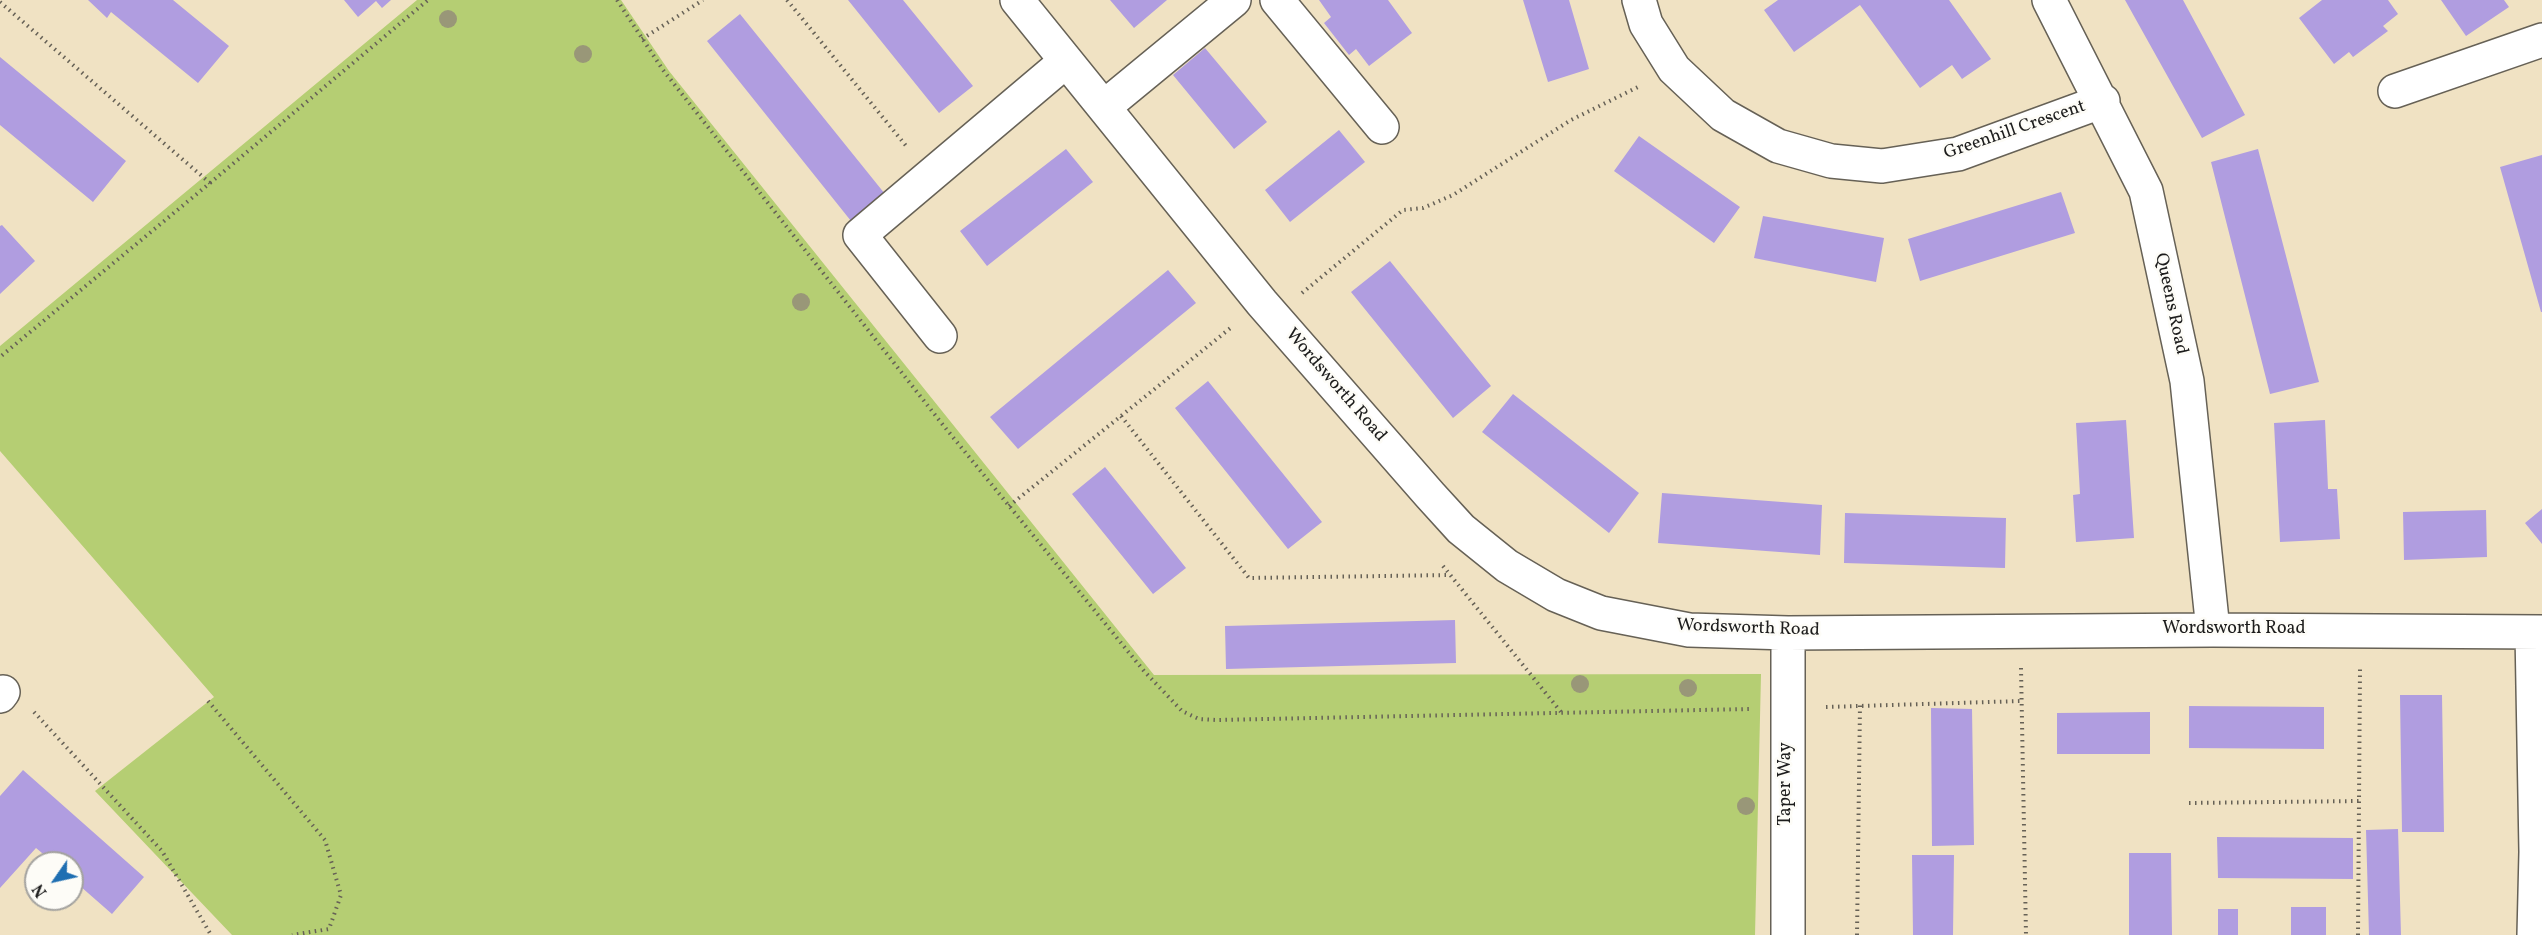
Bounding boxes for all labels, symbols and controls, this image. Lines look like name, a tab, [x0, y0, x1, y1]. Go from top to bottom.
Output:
street label: Greenhill Crescent	[1941, 97, 2089, 165]
street label: Queens Road	[2149, 251, 2191, 357]
street label: Wordsworth Road	[1280, 325, 1390, 447]
street label: Wordsworth Road	[1676, 616, 1820, 642]
street label: Wordsworth Road	[2162, 619, 2306, 641]
street label: Taper Way	[1776, 742, 1798, 826]
north arrow	[24, 851, 84, 911]
text: N	[28, 879, 53, 901]

